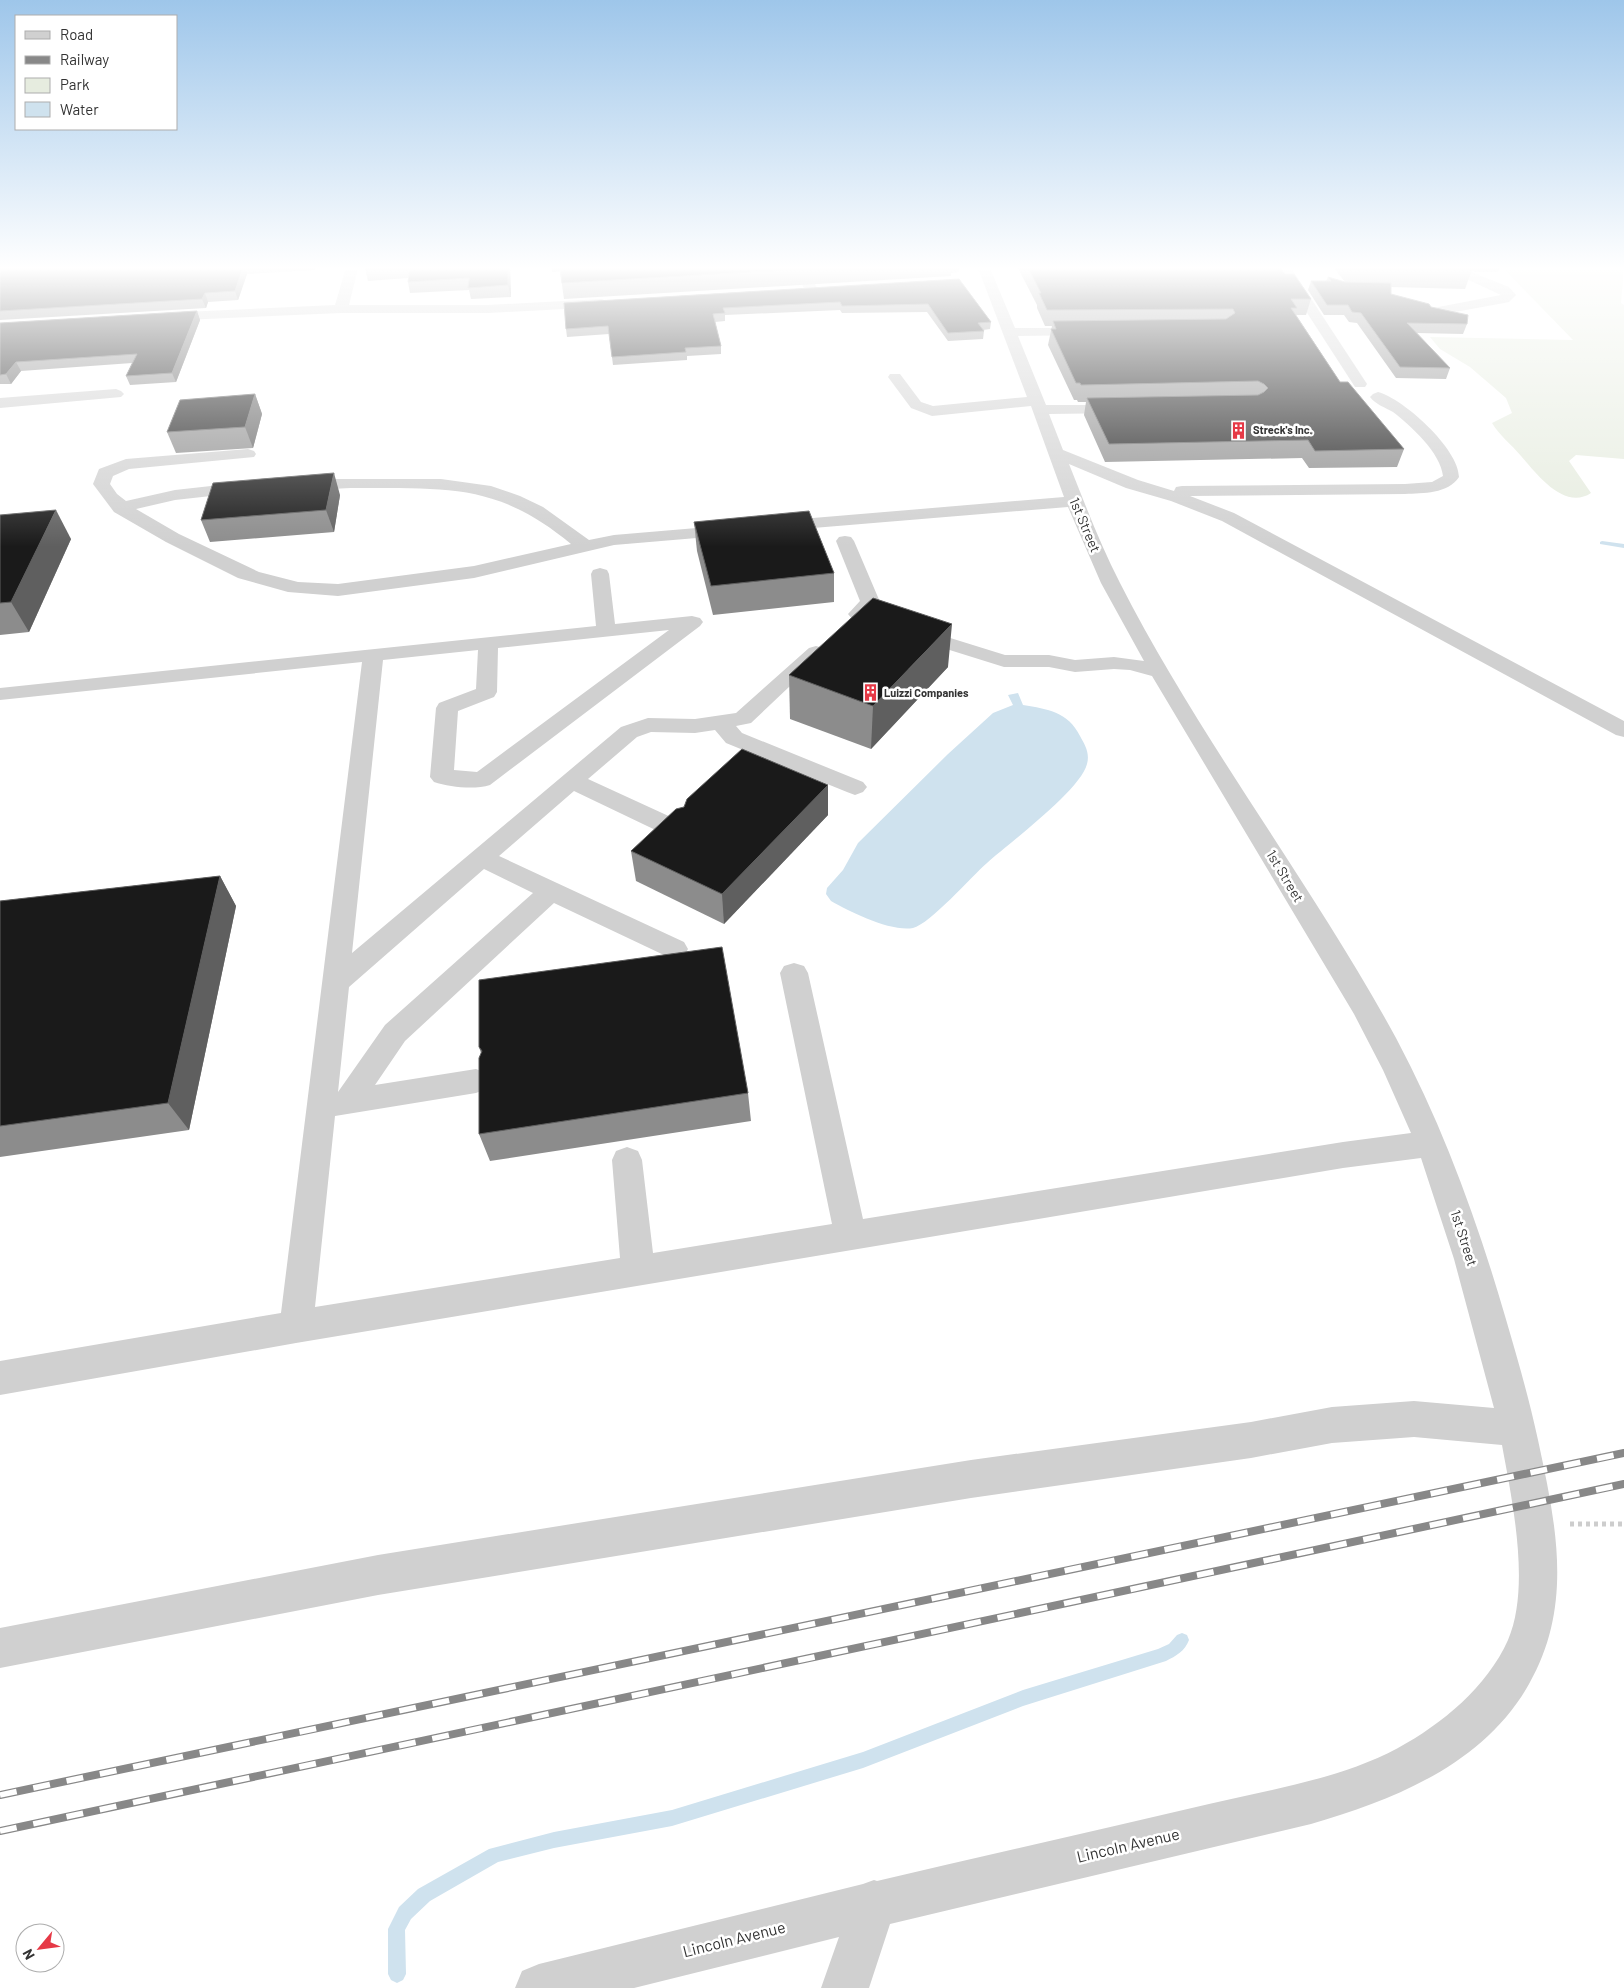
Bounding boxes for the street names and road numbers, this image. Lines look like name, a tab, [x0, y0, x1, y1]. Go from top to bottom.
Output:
street label: 1st Street	[1066, 495, 1105, 555]
street label: 1st Street	[1263, 847, 1308, 905]
street label: 1st Street	[1447, 1208, 1481, 1268]
street label: Lincoln Avenue	[1075, 1823, 1181, 1866]
street label: Lincoln Avenue	[681, 1917, 787, 1960]

